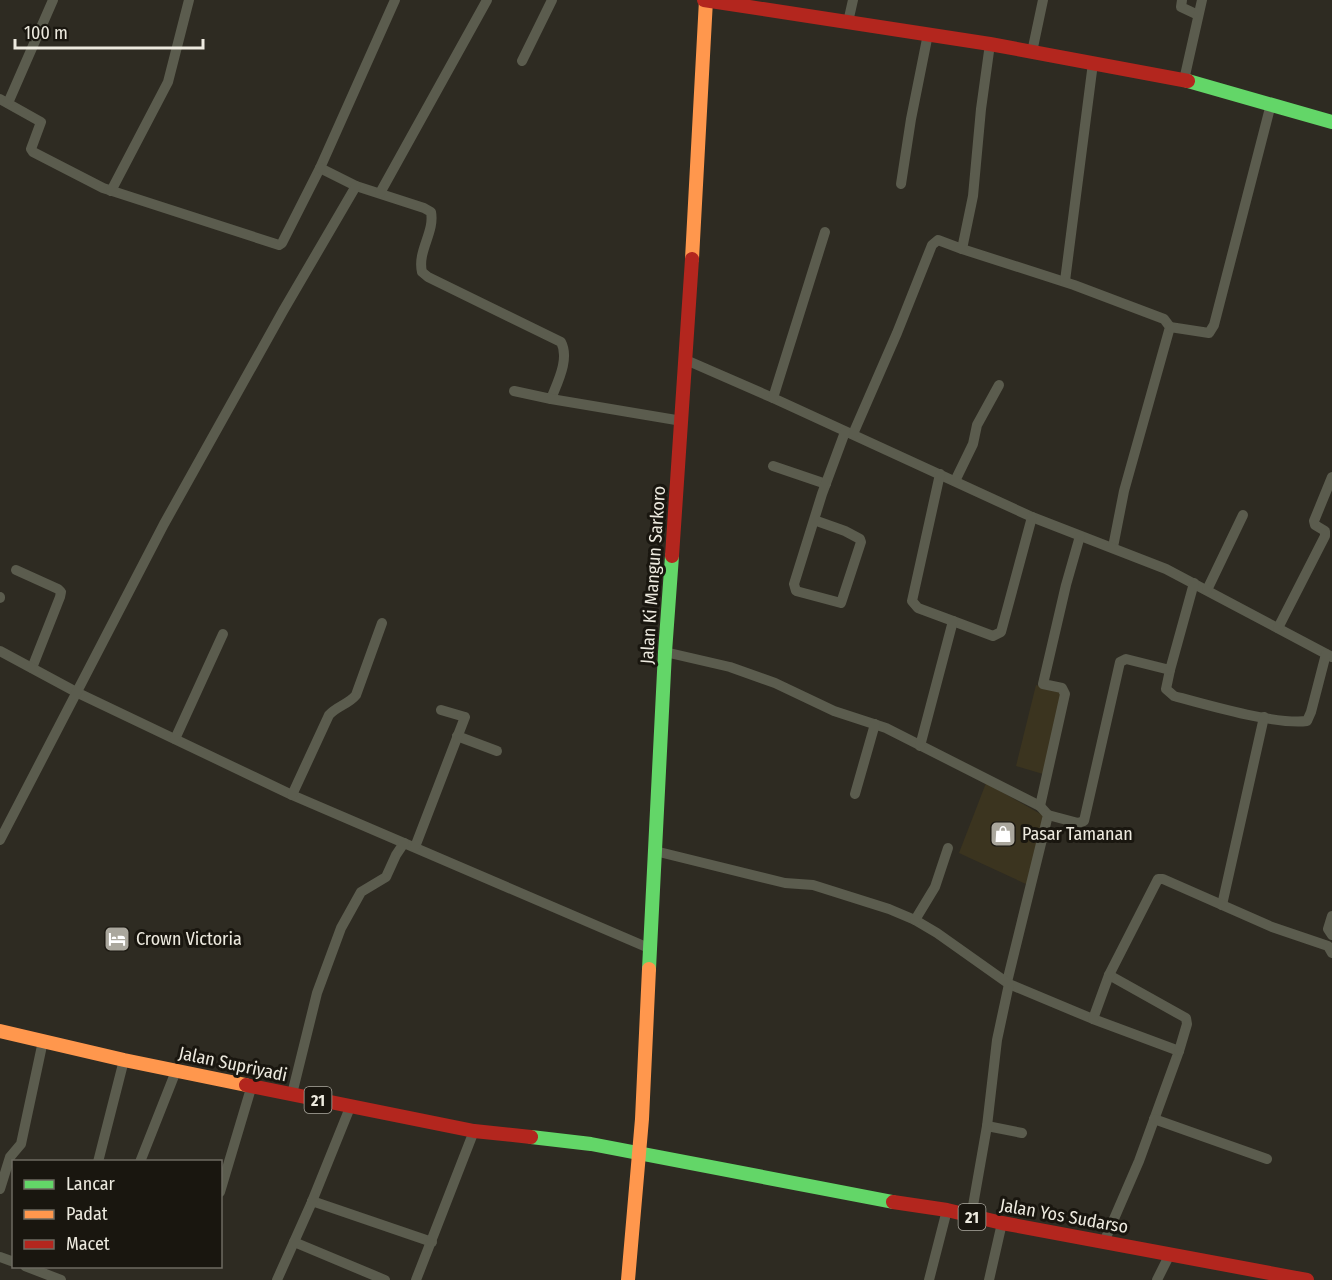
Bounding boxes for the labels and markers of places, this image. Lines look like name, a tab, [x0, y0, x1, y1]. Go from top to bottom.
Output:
shop icon: Pasar Tamanan	[988, 819, 1018, 849]
place label: Pasar Tamanan	[1022, 823, 1133, 845]
hotel icon: Crown Victoria	[102, 924, 132, 954]
place label: Crown Victoria	[136, 928, 242, 950]

